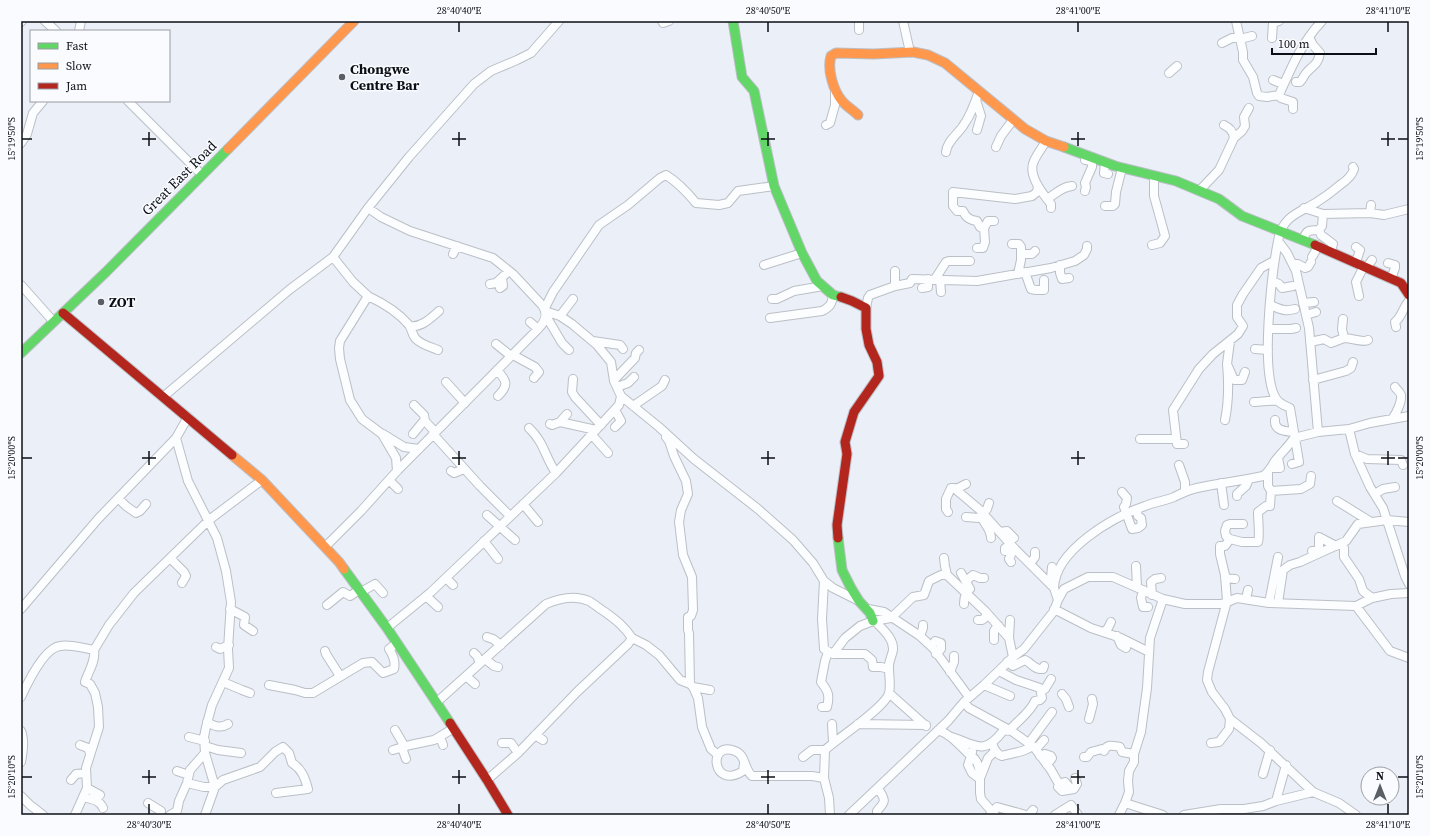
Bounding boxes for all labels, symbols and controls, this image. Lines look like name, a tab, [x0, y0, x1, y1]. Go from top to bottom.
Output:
text: 28°40'40"E	[437, 4, 481, 17]
text: 28°40'50"E	[746, 4, 790, 17]
text: 28°41'00"E	[1056, 4, 1100, 17]
text: 28°41'10"E	[1366, 4, 1410, 17]
legend	[30, 30, 170, 102]
scale bar	[1272, 30, 1376, 56]
text: 100 m	[1278, 36, 1310, 52]
text: Fast	[66, 38, 88, 54]
text: Slow	[66, 58, 92, 74]
place label: Chongwe Centre Bar	[350, 59, 420, 95]
marker: Chongwe Centre Bar	[337, 72, 347, 82]
text: Jam	[65, 78, 87, 94]
text: 15°19'50"S	[5, 117, 18, 161]
text: 15°19'50"S	[1413, 117, 1426, 161]
street label: Great East Road	[137, 136, 221, 220]
place label: ZOT	[109, 292, 135, 312]
marker: ZOT	[96, 297, 106, 307]
text: 15°20'00"S	[5, 436, 18, 480]
text: 15°20'00"S	[1413, 436, 1426, 480]
text: 15°20'10"S	[5, 755, 18, 799]
text: 15°20'10"S	[1413, 755, 1426, 799]
north arrow	[1360, 766, 1400, 806]
text: N	[1376, 769, 1384, 784]
text: 28°40'30"E	[127, 818, 171, 831]
text: 28°40'40"E	[437, 818, 481, 831]
text: 28°40'50"E	[746, 818, 790, 831]
text: 28°41'00"E	[1056, 818, 1100, 831]
text: 28°41'10"E	[1366, 818, 1410, 831]

